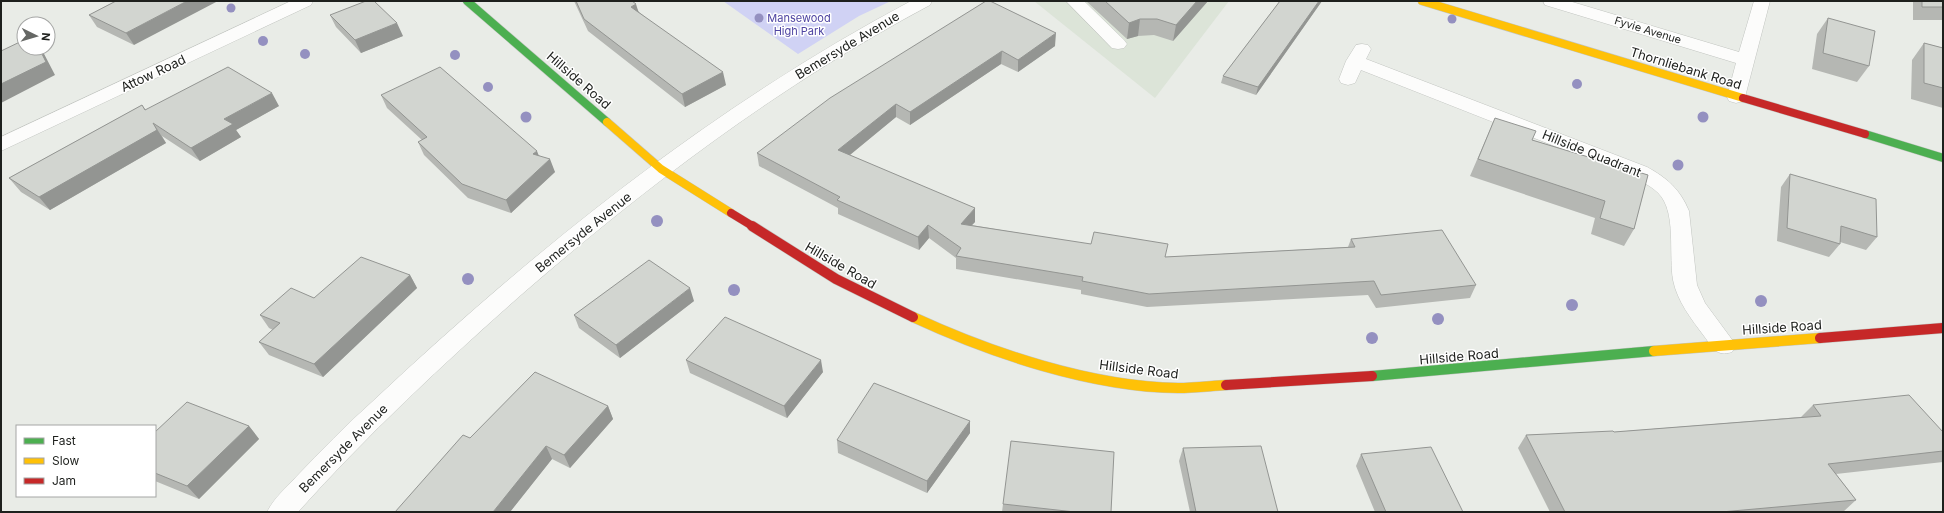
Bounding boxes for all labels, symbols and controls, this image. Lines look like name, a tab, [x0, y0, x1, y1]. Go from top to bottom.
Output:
street label: Bemersyde Avenue	[792, 8, 902, 82]
park label: Mansewood High Park	[767, 11, 831, 38]
street label: Fyvie Avenue	[1613, 13, 1683, 47]
north arrow	[16, 16, 56, 56]
text: N	[39, 32, 53, 42]
street label: Thornliebank Road	[1628, 43, 1744, 93]
street label: Hillside Road	[544, 48, 614, 112]
street label: Attow Road	[118, 51, 188, 95]
street label: Hillside Quadrant	[1540, 126, 1644, 180]
street label: Bemersyde Avenue	[532, 188, 634, 276]
street label: Hillside Road	[803, 238, 879, 292]
street label: Hillside Road	[1742, 316, 1822, 338]
street label: Hillside Road	[1419, 345, 1499, 367]
street label: Hillside Road	[1098, 356, 1180, 382]
street label: Bemersyde Avenue	[295, 400, 391, 496]
legend	[16, 425, 156, 497]
text: Fast	[52, 433, 76, 448]
text: Slow	[52, 453, 80, 468]
text: Jam	[52, 473, 76, 488]

